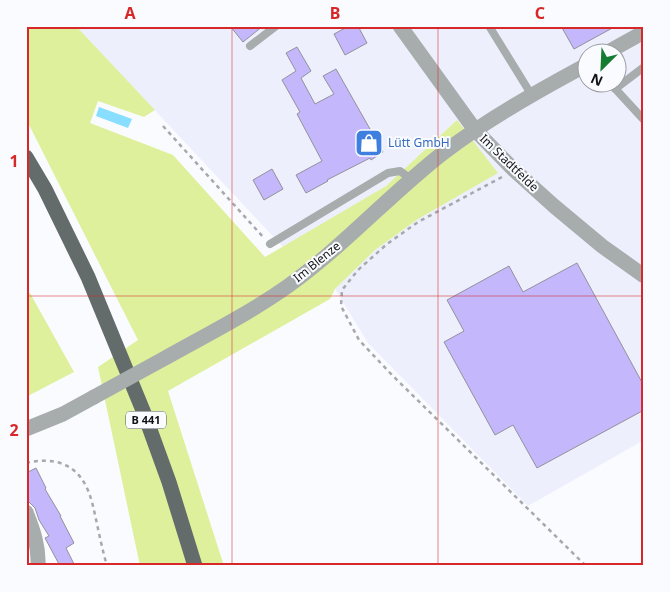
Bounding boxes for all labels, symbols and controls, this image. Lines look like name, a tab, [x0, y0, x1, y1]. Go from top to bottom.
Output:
text: A	[124, 2, 136, 24]
text: B	[330, 2, 340, 24]
text: C	[535, 2, 545, 24]
north arrow	[578, 42, 628, 92]
text: N	[587, 69, 606, 91]
shop icon: Lütt GmbH	[354, 128, 384, 158]
street label: Im Stadtfelde	[476, 130, 543, 195]
place label: Lütt GmbH	[388, 134, 450, 151]
text: 1	[9, 150, 19, 172]
street label: Im Blenze	[290, 237, 344, 286]
road number: B 441	[126, 412, 166, 428]
text: 2	[9, 419, 19, 441]

